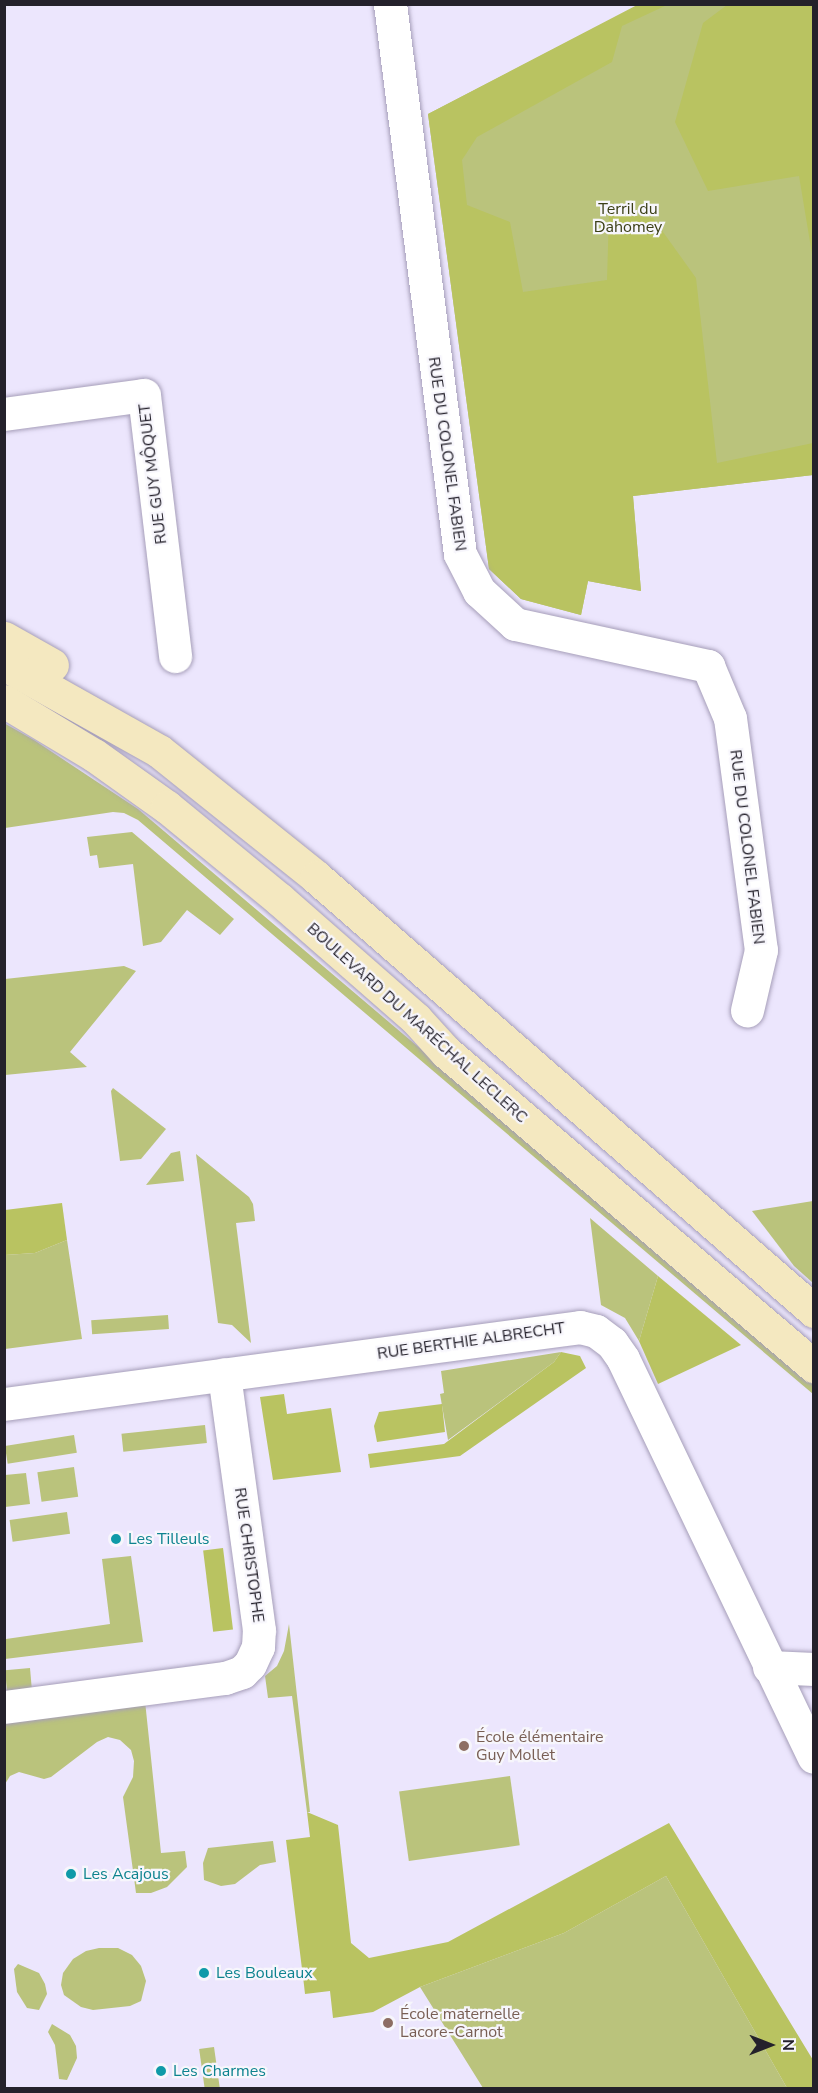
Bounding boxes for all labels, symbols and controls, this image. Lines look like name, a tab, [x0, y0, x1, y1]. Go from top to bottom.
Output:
park label: Terril du Dahomey	[594, 199, 662, 237]
street label: RUE DU COLONEL FABIEN	[424, 356, 470, 552]
street label: RUE GUY MÔQUET	[135, 403, 171, 545]
street label: RUE DU COLONEL FABIEN	[726, 749, 768, 945]
street label: BOULEVARD DU MARÉCHAL LECLERC	[303, 919, 531, 1127]
street label: RUE BERTHIE ALBRECHT	[376, 1318, 566, 1364]
street label: RUE CHRISTOPHE	[230, 1486, 268, 1624]
place label: Les Tilleuls	[128, 1529, 210, 1549]
marker: Les Tilleuls	[109, 1532, 123, 1546]
place label: École élémentaire Guy Mollet	[476, 1727, 604, 1765]
marker: École élémentaire Guy Mollet	[457, 1739, 471, 1753]
place label: Les Acajous	[83, 1864, 169, 1884]
marker: Les Acajous	[64, 1867, 78, 1881]
place label: Les Bouleaux	[216, 1963, 313, 1983]
marker: Les Bouleaux	[197, 1966, 211, 1980]
place label: École maternelle Lacore-Carnot	[400, 2004, 520, 2042]
north arrow	[740, 2015, 800, 2075]
marker: École maternelle Lacore-Carnot	[381, 2016, 395, 2030]
text: N	[777, 2039, 799, 2051]
place label: Les Charmes	[173, 2061, 266, 2081]
marker: Les Charmes	[154, 2064, 168, 2078]

